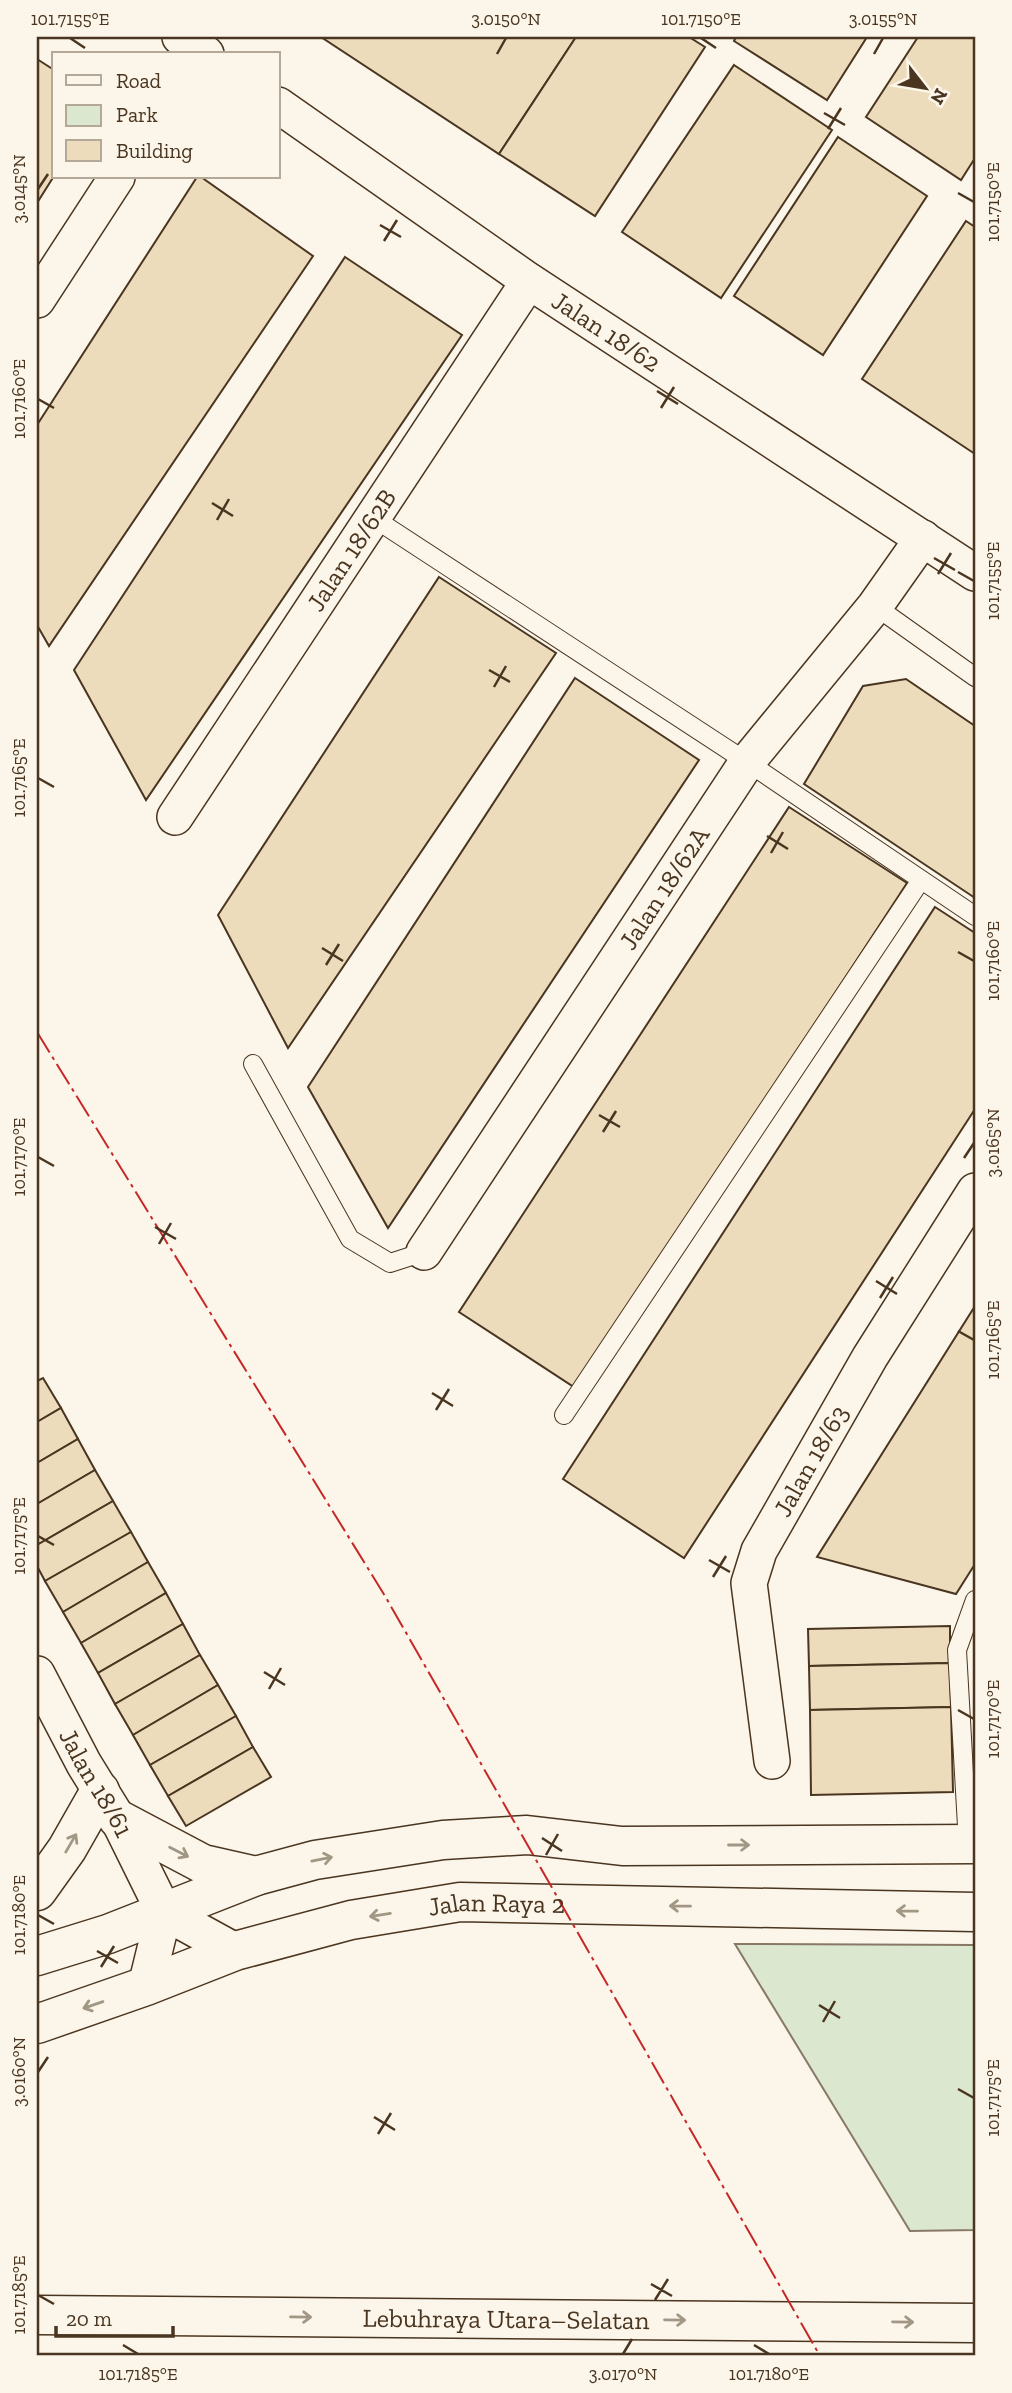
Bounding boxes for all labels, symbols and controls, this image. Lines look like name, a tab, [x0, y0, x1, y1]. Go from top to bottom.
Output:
text: 101.7155°E	[31, 8, 109, 30]
text: 3.0150°N	[471, 8, 541, 30]
text: 101.7150°E	[661, 8, 741, 30]
text: 3.0155°N	[849, 8, 917, 30]
legend	[52, 52, 280, 178]
north arrow	[890, 52, 960, 122]
text: Road	[116, 68, 162, 93]
text: N	[926, 84, 953, 109]
text: Park	[116, 102, 158, 127]
text: Building	[116, 138, 193, 163]
text: 3.0145°N	[8, 155, 30, 224]
text: 101.7150°E	[982, 162, 1004, 242]
street label: Jalan 18/62	[546, 284, 667, 379]
text: 101.7160°E	[8, 359, 30, 439]
street label: Jalan 18/62B	[300, 483, 403, 617]
text: 101.7155°E	[982, 542, 1004, 620]
text: 101.7165°E	[8, 738, 30, 818]
street label: Jalan 18/62A	[612, 820, 717, 955]
text: 101.7160°E	[982, 921, 1004, 1001]
text: 3.0165°N	[982, 1109, 1004, 1177]
text: 101.7170°E	[8, 1118, 30, 1196]
text: 101.7165°E	[982, 1300, 1004, 1380]
street label: Jalan 18/63	[766, 1399, 855, 1522]
text: 101.7175°E	[8, 1497, 30, 1575]
text: 101.7170°E	[982, 1680, 1004, 1758]
street label: Jalan 18/61	[52, 1723, 140, 1842]
one-way arrow	[64, 1833, 78, 1853]
one-way arrow	[728, 1838, 751, 1852]
one-way arrow	[168, 1845, 188, 1859]
one-way arrow	[310, 1852, 333, 1865]
text: 101.7180°E	[8, 1875, 30, 1955]
street label: Jalan Raya 2	[426, 1886, 565, 1923]
one-way arrow	[668, 1900, 691, 1913]
one-way arrow	[896, 1904, 919, 1918]
one-way arrow	[369, 1909, 392, 1922]
one-way arrow	[82, 1999, 104, 2012]
text: 3.0160°N	[8, 2037, 30, 2107]
text: 101.7175°E	[982, 2059, 1004, 2137]
text: 101.7185°E	[8, 2255, 30, 2335]
scale bar	[56, 2295, 173, 2339]
street label: Lebuhraya Utara–Selatan	[362, 2302, 650, 2336]
text: 20 m	[66, 2306, 112, 2331]
one-way arrow	[289, 2310, 312, 2324]
one-way arrow	[664, 2313, 687, 2327]
one-way arrow	[891, 2315, 914, 2329]
text: 101.7185°E	[98, 2363, 178, 2385]
text: 3.0170°N	[589, 2363, 657, 2385]
text: 101.7180°E	[729, 2363, 809, 2385]

